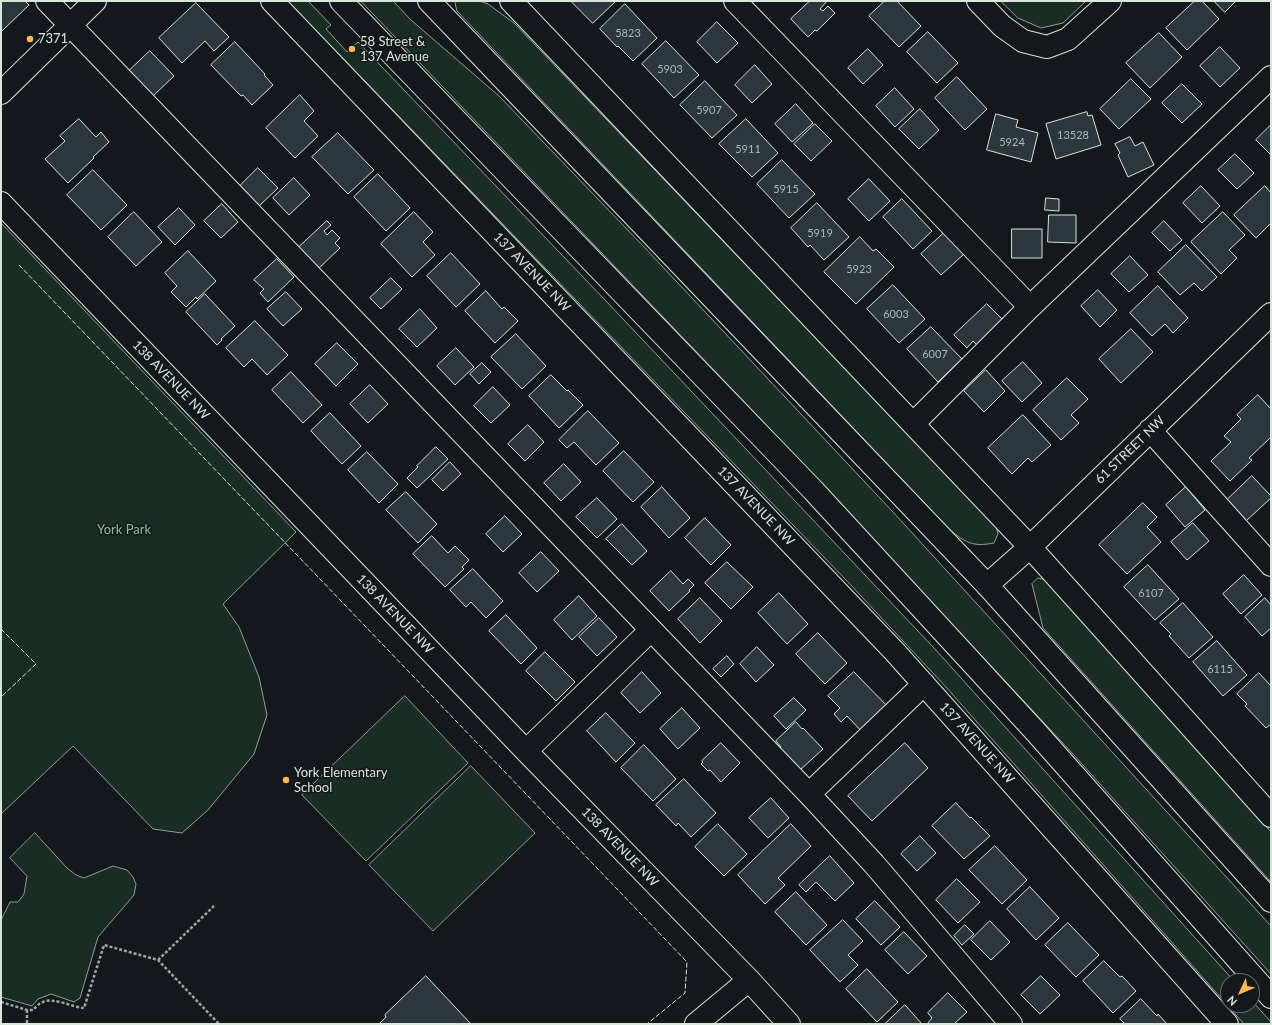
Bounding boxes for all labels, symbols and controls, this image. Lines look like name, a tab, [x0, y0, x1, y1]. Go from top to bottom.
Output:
house number: 5823	[615, 26, 641, 40]
place label: 7371	[38, 31, 68, 47]
marker: 7371	[25, 34, 35, 44]
place label: 58 Street & 137 Avenue	[360, 34, 429, 65]
marker: 58 Street & 137 Avenue	[347, 44, 357, 54]
house number: 5903	[657, 62, 683, 76]
house number: 5907	[696, 103, 722, 117]
house number: 13528	[1057, 128, 1089, 142]
house number: 5924	[999, 135, 1025, 149]
house number: 5911	[735, 142, 761, 156]
house number: 5915	[773, 182, 799, 196]
house number: 5919	[807, 226, 833, 240]
street label: 137 AVENUE NW	[490, 229, 574, 315]
house number: 5923	[846, 262, 872, 276]
house number: 6003	[883, 307, 909, 321]
street label: 138 AVENUE NW	[129, 337, 213, 423]
house number: 6007	[922, 347, 948, 361]
street label: 61 STREET NW	[1092, 413, 1168, 487]
street label: 137 AVENUE NW	[714, 463, 798, 549]
park label: York Park	[97, 522, 151, 538]
street label: 138 AVENUE NW	[353, 571, 437, 657]
house number: 6107	[1138, 586, 1164, 600]
house number: 6115	[1207, 662, 1233, 676]
street label: 137 AVENUE NW	[936, 699, 1018, 787]
place label: York Elementary School	[294, 765, 387, 796]
marker: York Elementary School	[281, 775, 291, 785]
street label: 138 AVENUE NW	[578, 804, 662, 890]
north arrow	[1220, 973, 1260, 1013]
text: N	[1224, 993, 1239, 1009]

